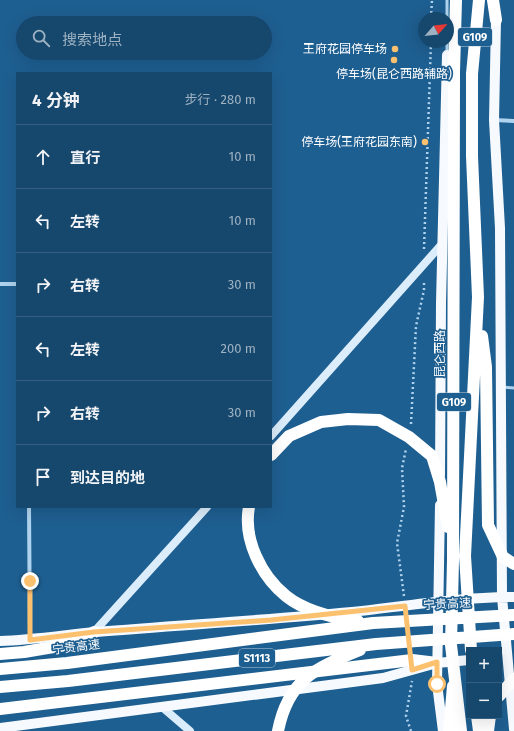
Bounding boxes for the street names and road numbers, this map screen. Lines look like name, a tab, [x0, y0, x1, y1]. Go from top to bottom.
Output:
road number: G109	[458, 28, 492, 46]
street label: 昆仑西路	[433, 330, 447, 378]
road number: G109	[437, 393, 471, 411]
street label: 宁贵高速	[423, 596, 471, 612]
street label: 宁贵高速	[51, 637, 101, 657]
road number: S1113	[239, 649, 275, 667]

